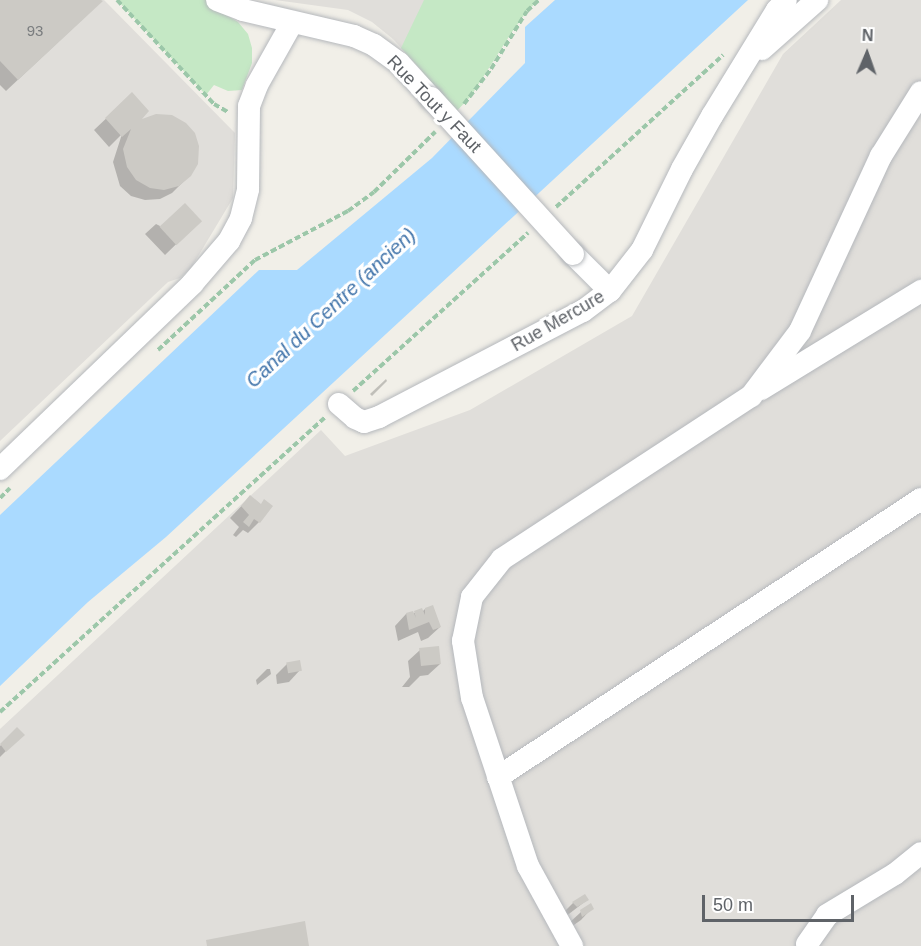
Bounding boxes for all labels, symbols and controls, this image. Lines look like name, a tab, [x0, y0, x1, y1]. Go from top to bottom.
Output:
house number: 93	[27, 22, 43, 40]
north arrow	[837, 24, 897, 84]
text: N	[862, 27, 874, 44]
street label: Rue Tout y Faut	[382, 51, 486, 157]
water label: Canal du Centre (ancien)	[241, 223, 421, 393]
street label: Rue Mercure	[508, 286, 608, 356]
scale bar	[705, 883, 856, 921]
text: 50 m	[713, 895, 753, 915]

